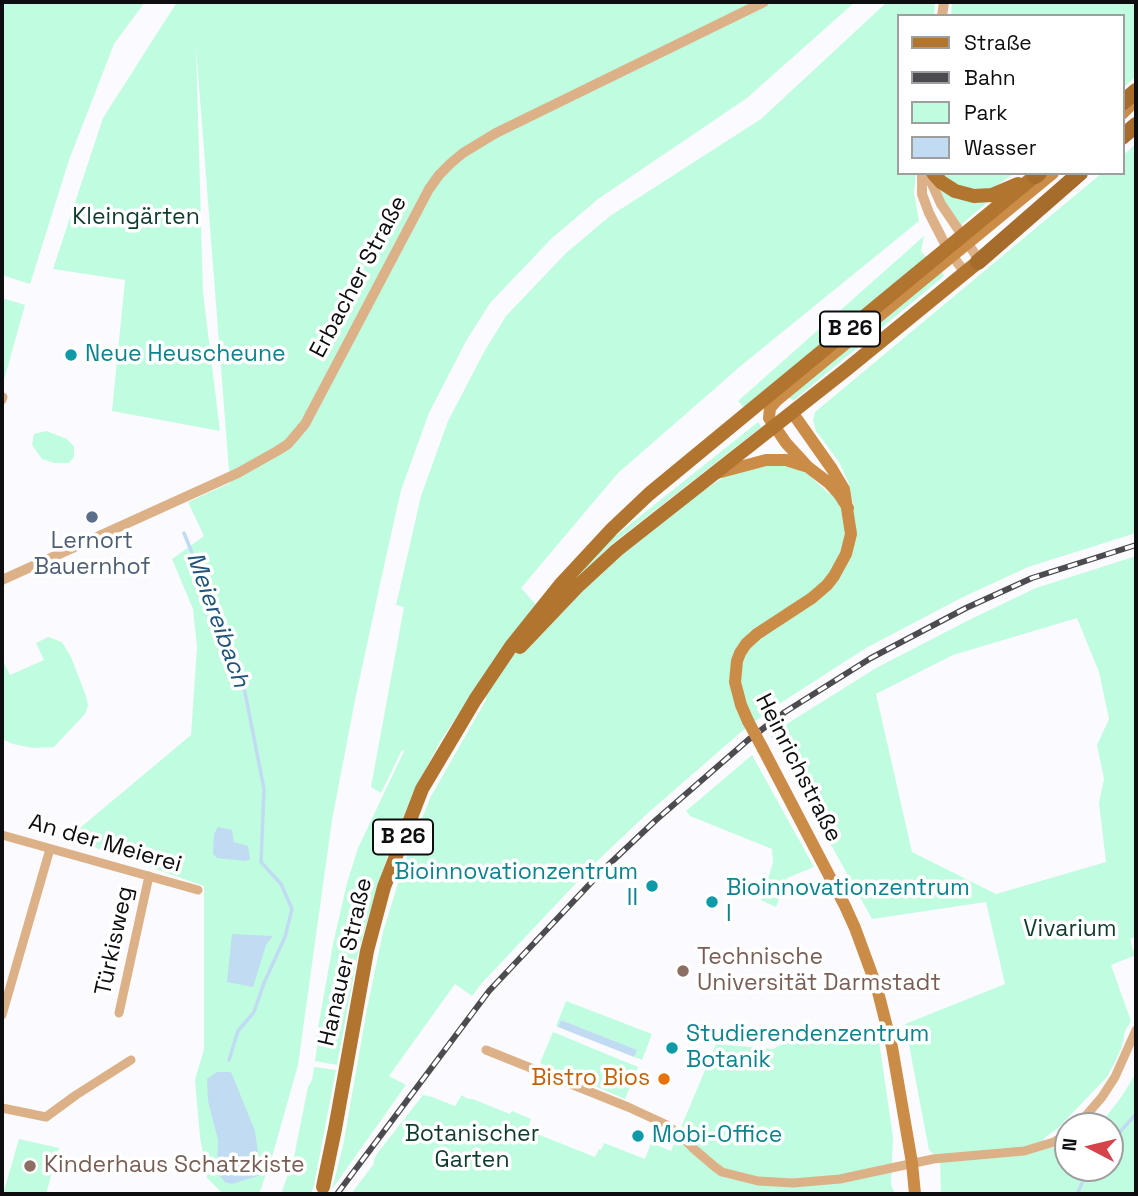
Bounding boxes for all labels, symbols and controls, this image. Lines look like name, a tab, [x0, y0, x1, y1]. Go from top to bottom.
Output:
legend	[897, 14, 1124, 175]
text: Straße	[964, 29, 1032, 56]
text: Bahn	[964, 64, 1016, 91]
text: Park	[964, 99, 1008, 126]
text: Wasser	[964, 134, 1037, 161]
street label: Erbacher Straße	[305, 191, 413, 363]
park label: Kleingärten	[72, 204, 200, 232]
road number: B 26	[820, 312, 880, 346]
place label: Neue Heuscheune	[85, 341, 286, 369]
marker: Neue Heuscheune	[63, 347, 79, 363]
marker: Lernort Bauernhof	[84, 509, 100, 525]
place label: Lernort Bauernhof	[34, 528, 150, 582]
water label: Meiereibach	[179, 548, 255, 692]
street label: Heinrichstraße	[749, 689, 847, 847]
street label: An der Meierei	[25, 809, 185, 879]
road number: B 26	[373, 820, 433, 854]
place label: Bioinnovationzentrum II	[394, 859, 638, 913]
street label: Hanauer Straße	[313, 875, 379, 1049]
place label: Bioinnovationzentrum I	[726, 875, 970, 929]
marker: Bioinnovationzentrum II	[644, 878, 660, 894]
street label: Türkisweg	[90, 884, 140, 998]
marker: Bioinnovationzentrum I	[704, 894, 720, 910]
park label: Vivarium	[1023, 916, 1117, 944]
place label: Technische Universität Darmstadt	[697, 944, 941, 998]
marker: Technische Universität Darmstadt	[675, 963, 691, 979]
place label: Studierendenzentrum Botanik	[686, 1021, 929, 1075]
marker: Studierendenzentrum Botanik	[664, 1040, 680, 1056]
place label: Bistro Bios	[531, 1065, 650, 1093]
marker: Bistro Bios	[656, 1071, 672, 1087]
north arrow	[1054, 1112, 1124, 1182]
park label: Botanischer Garten	[405, 1121, 539, 1175]
place label: Mobi-Office	[652, 1122, 782, 1150]
marker: Mobi-Office	[630, 1128, 646, 1144]
text: N	[1056, 1137, 1083, 1152]
place label: Kinderhaus Schatzkiste	[44, 1152, 305, 1180]
marker: Kinderhaus Schatzkiste	[22, 1158, 38, 1174]

